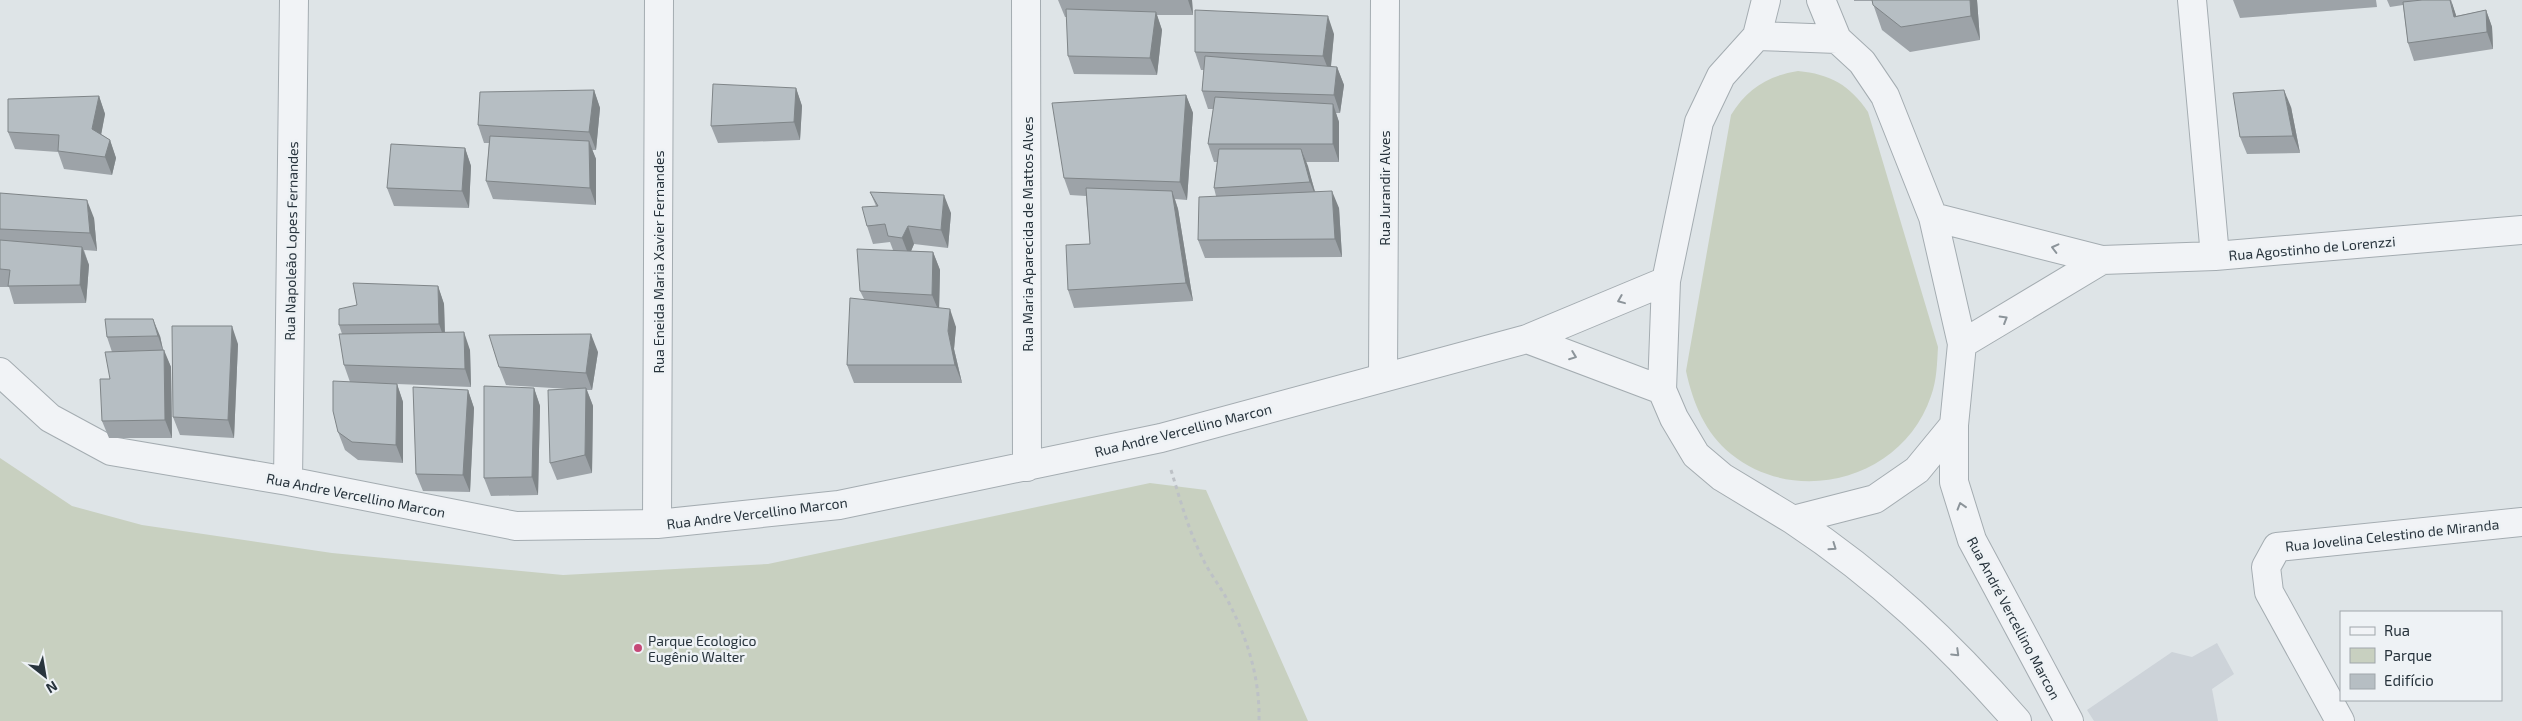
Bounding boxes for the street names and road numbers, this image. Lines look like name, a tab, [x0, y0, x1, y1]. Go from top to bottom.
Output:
street label: Rua Maria Aparecida de Mattos Alves	[1019, 116, 1036, 352]
street label: Rua Jurandir Alves	[1376, 130, 1393, 246]
street label: Rua Napoleão Lopes Fernandes	[281, 141, 301, 341]
street label: Rua Eneida Maria Xavier Fernandes	[650, 150, 667, 374]
street label: Rua Agostinho de Lorenzzi	[2228, 232, 2396, 264]
street label: Rua Andre Vercellino Marcon	[1093, 400, 1273, 460]
street label: Rua Andre Vercellino Marcon	[265, 469, 447, 521]
street label: Rua Andre Vercellino Marcon	[666, 493, 848, 533]
street label: Rua Jovelina Celestino de Miranda	[2284, 515, 2500, 555]
street label: Rua André Vercellino Marcon	[1964, 534, 2064, 702]

